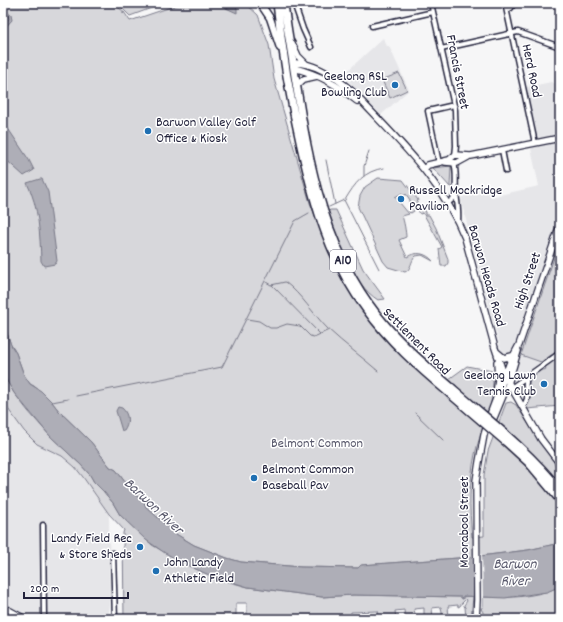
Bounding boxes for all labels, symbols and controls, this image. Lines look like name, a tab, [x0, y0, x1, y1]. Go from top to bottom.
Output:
street label: Francis Street	[440, 33, 474, 111]
street label: Herd Road	[516, 42, 546, 100]
place label: Geelong RSL Bowling Club	[321, 67, 387, 103]
marker: Geelong RSL Bowling Club	[390, 80, 400, 90]
place label: Barwon Valley Golf Office & Kiosk	[156, 113, 257, 149]
marker: Barwon Valley Golf Office & Kiosk	[143, 126, 153, 136]
place label: Russell Mockridge Pavilion	[409, 181, 502, 217]
marker: Russell Mockridge Pavilion	[396, 194, 406, 204]
street label: Barwon Heads Road	[462, 223, 510, 329]
road number: A10	[330, 250, 356, 272]
street label: High Street	[509, 250, 547, 312]
street label: Settlement Road	[377, 303, 455, 381]
place label: Geelong Lawn Tennis Club	[463, 366, 536, 402]
marker: Geelong Lawn Tennis Club	[539, 379, 549, 389]
park label: Belmont Common	[271, 434, 363, 454]
place label: Belmont Common Baseball Pav	[262, 460, 354, 496]
water label: Barwon River	[118, 473, 189, 542]
marker: Belmont Common Baseball Pav	[249, 473, 259, 483]
street label: Moorabool Street	[455, 476, 475, 568]
place label: Landy Field Rec & Store Sheds	[51, 529, 132, 565]
marker: Landy Field Rec & Store Sheds	[135, 542, 145, 552]
place label: John Landy Athletic Field	[164, 553, 234, 589]
water label: Barwon River	[494, 554, 538, 593]
marker: John Landy Athletic Field	[151, 566, 161, 576]
scale bar	[24, 574, 128, 600]
text: 200 m	[30, 581, 59, 598]

